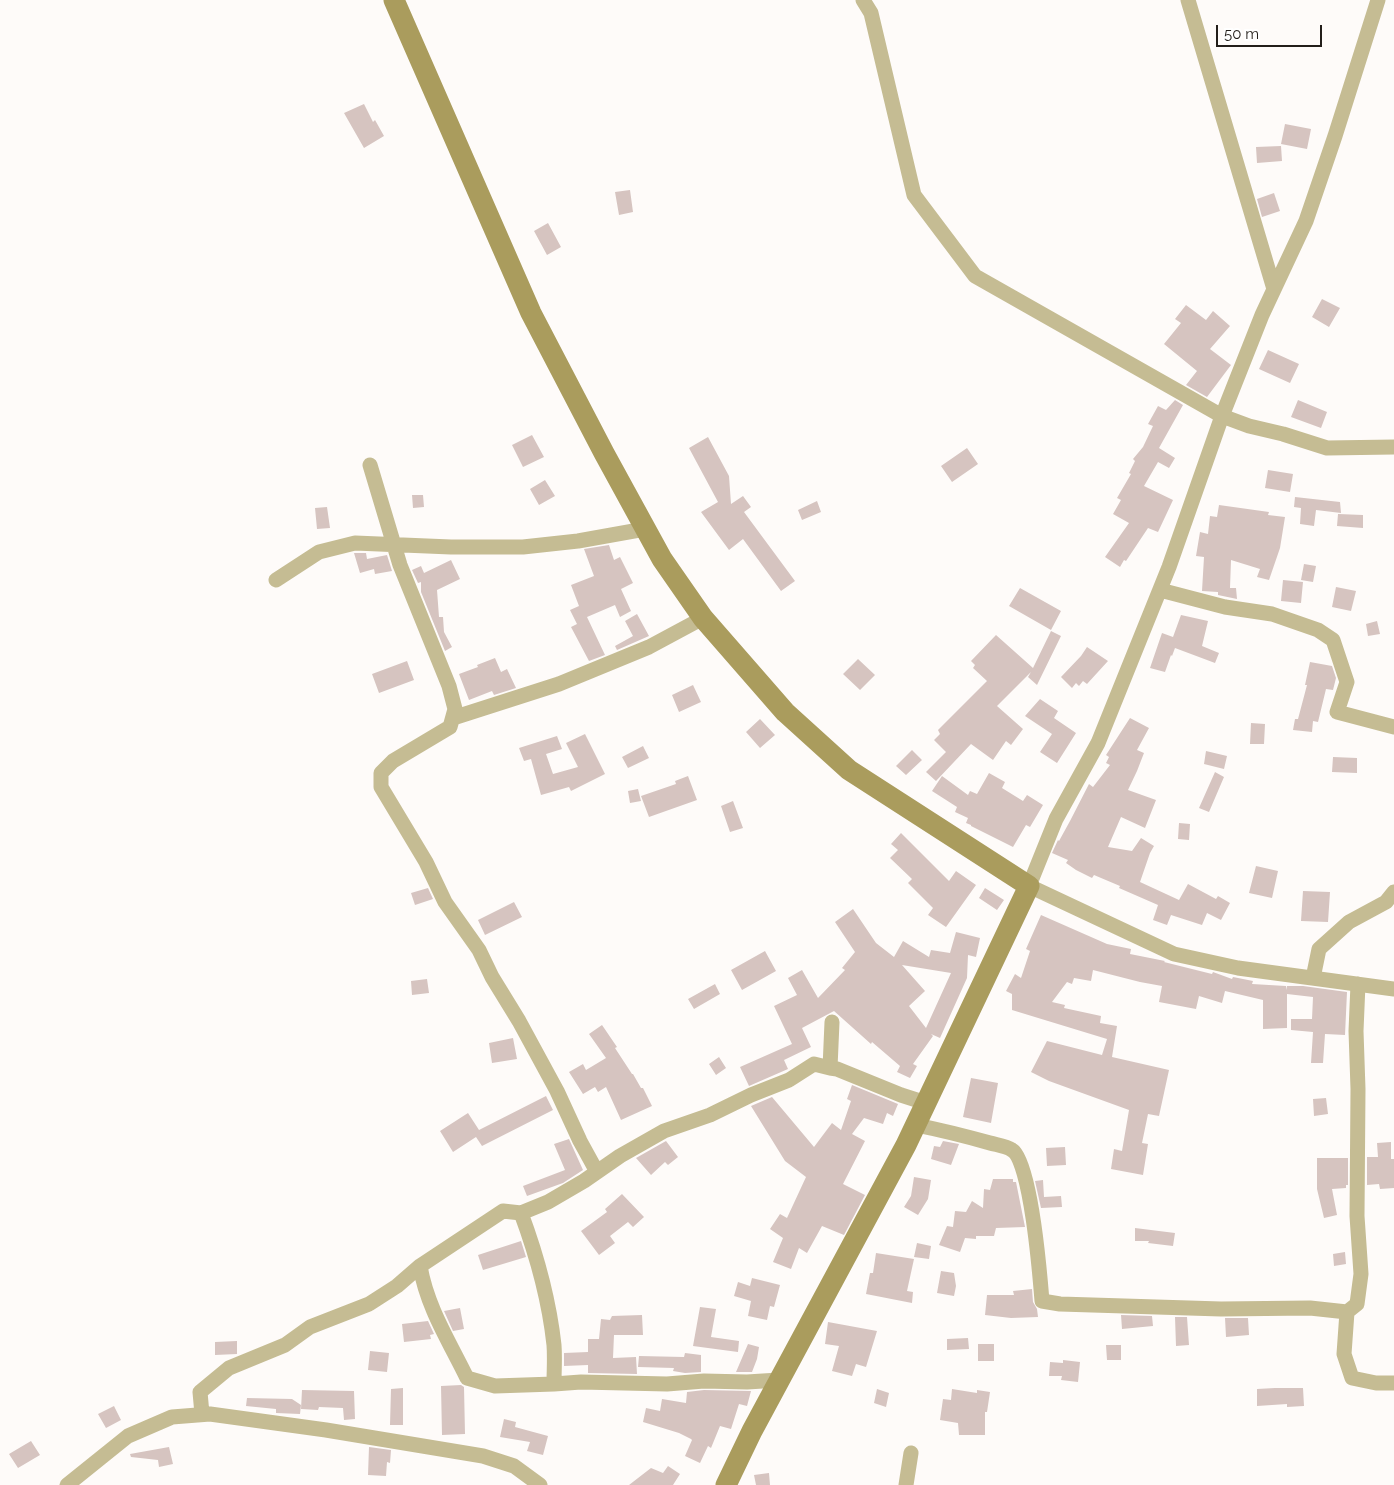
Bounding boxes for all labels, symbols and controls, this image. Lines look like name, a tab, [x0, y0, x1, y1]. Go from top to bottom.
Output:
scale bar	[1219, 15, 1325, 47]
text: 50 m	[1224, 25, 1259, 43]

